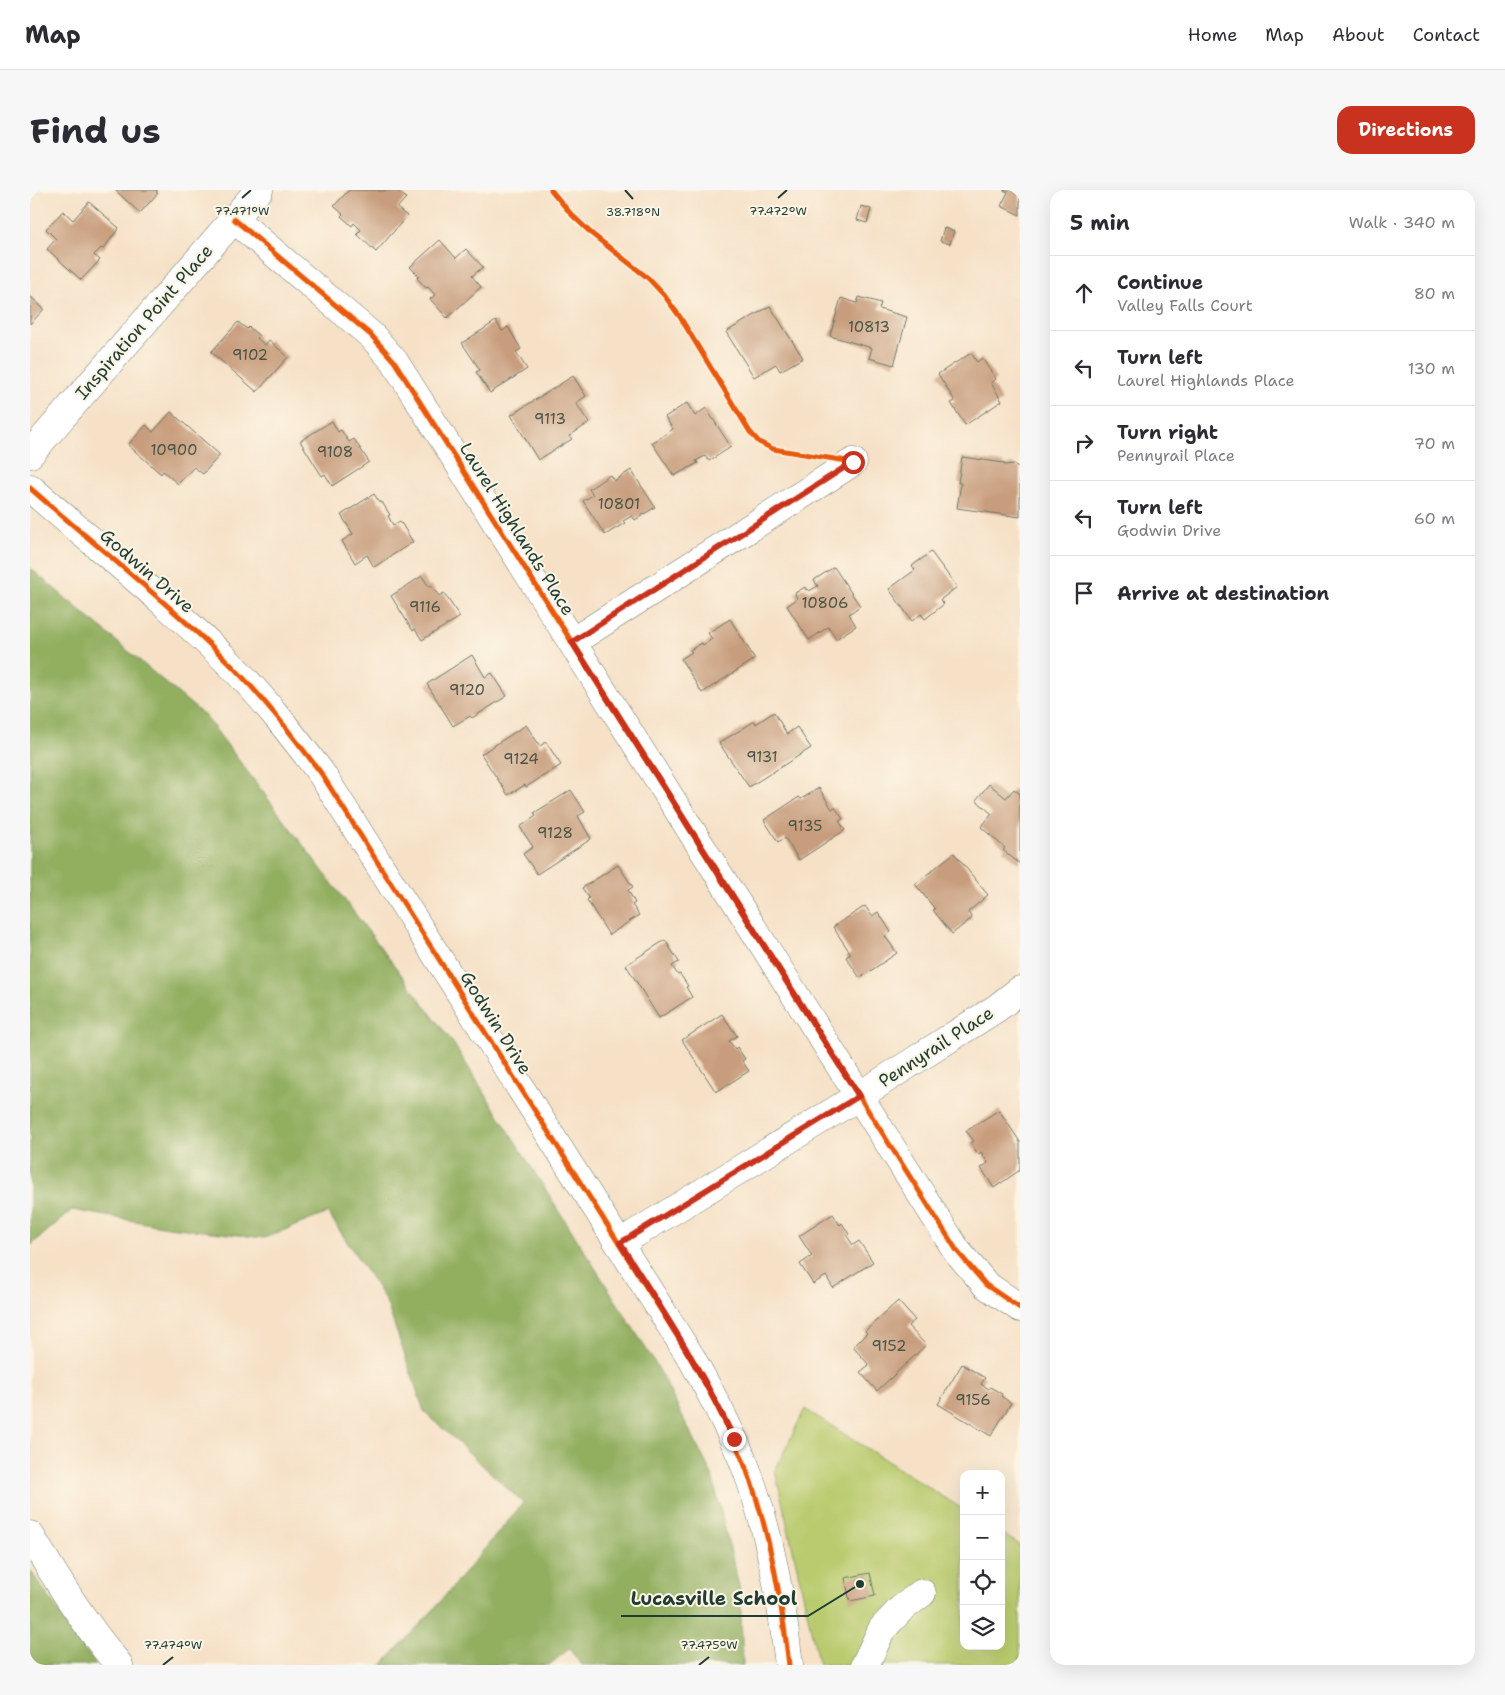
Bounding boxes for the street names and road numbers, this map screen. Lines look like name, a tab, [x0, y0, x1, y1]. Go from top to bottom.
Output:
street label: Inspiration Point Place	[70, 239, 218, 405]
street label: Laurel Highlands Place	[454, 438, 580, 620]
street label: Godwin Drive	[95, 523, 199, 619]
street label: Godwin Drive	[455, 967, 537, 1079]
street label: Pennyrail Place	[874, 1001, 998, 1093]

